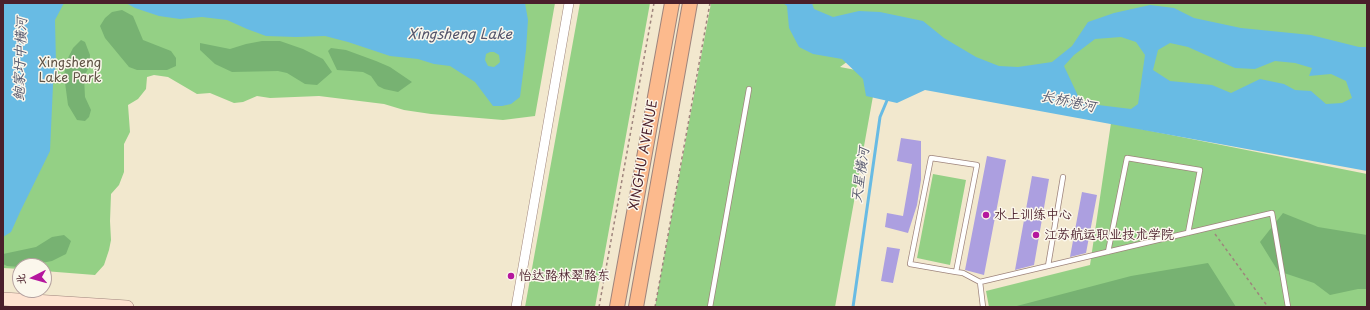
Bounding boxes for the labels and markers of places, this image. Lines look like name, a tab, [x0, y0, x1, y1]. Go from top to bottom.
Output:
place label: 水上训练中心	[994, 207, 1072, 223]
marker: 水上训练中心	[981, 210, 991, 220]
place label: 江苏航运职业技术学院	[1044, 227, 1174, 243]
marker: 江苏航运职业技术学院	[1031, 230, 1041, 240]
place label: 怡达路林翠路东	[519, 268, 610, 284]
marker: 怡达路林翠路东	[506, 271, 516, 281]

